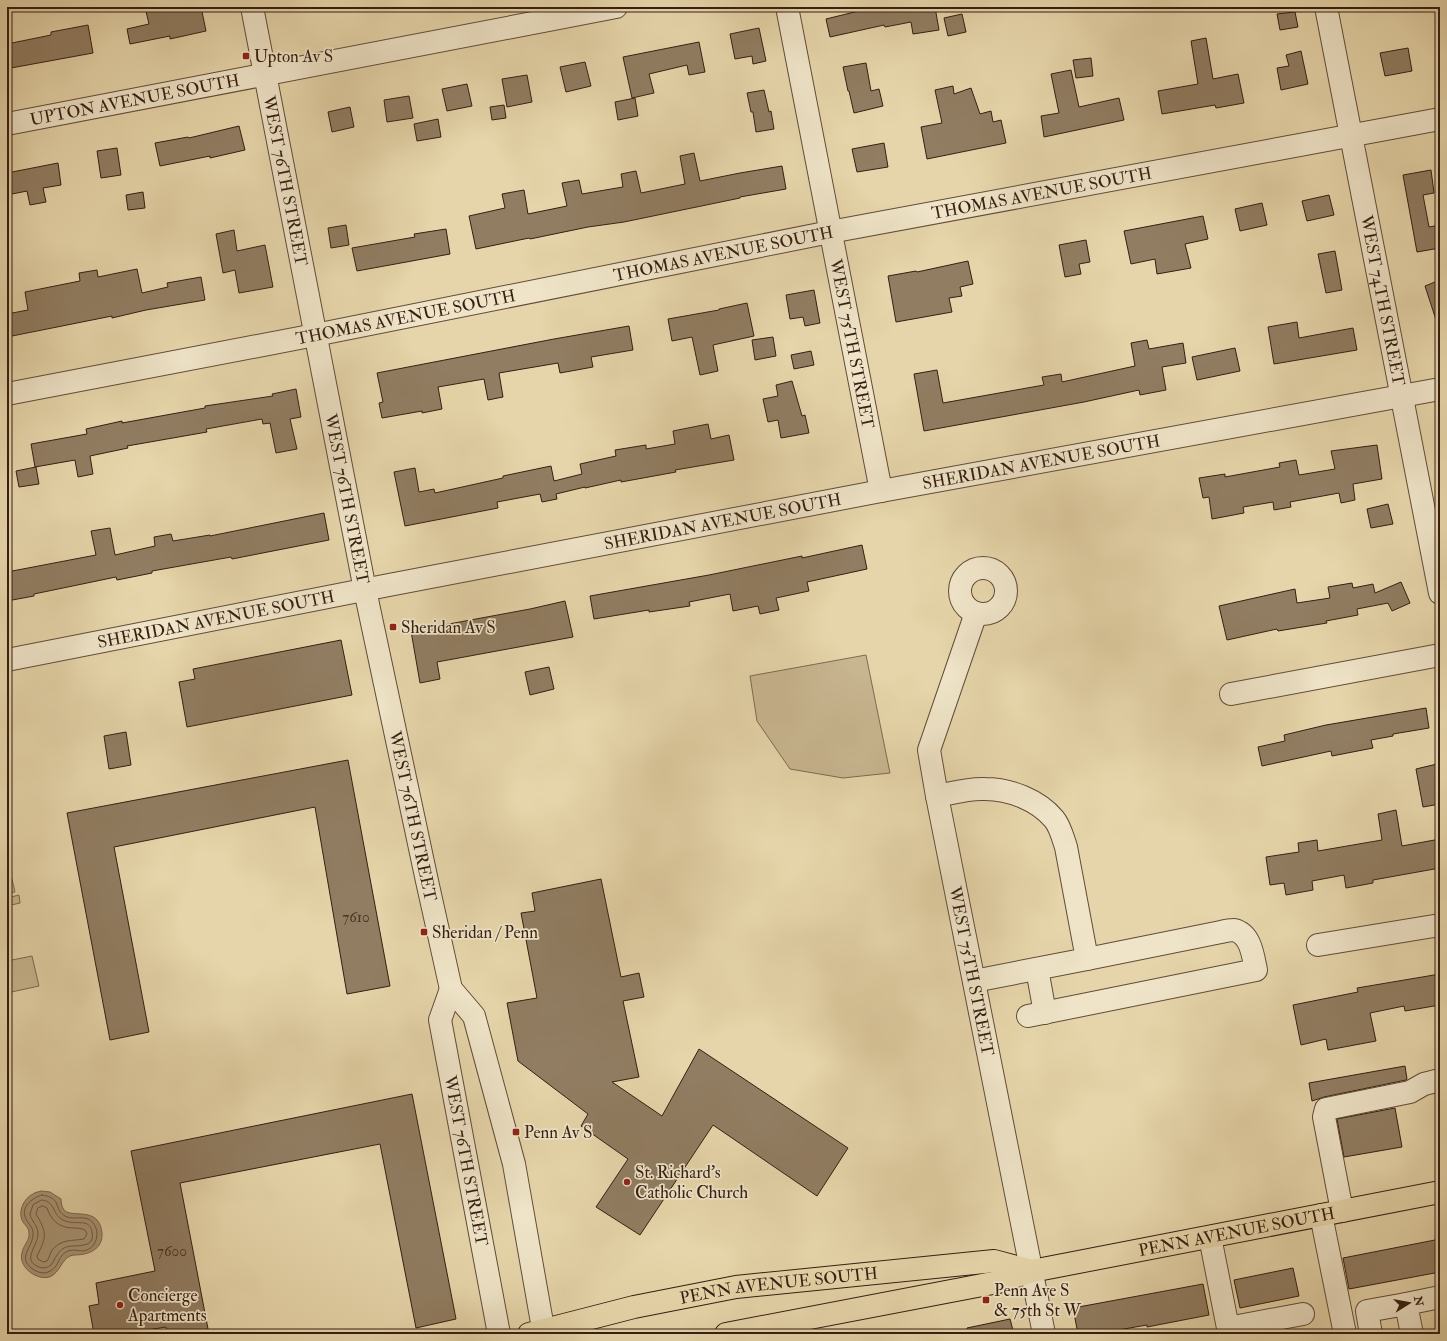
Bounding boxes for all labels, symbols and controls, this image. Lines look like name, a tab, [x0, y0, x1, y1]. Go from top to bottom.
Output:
place label: Upton Av S	[254, 46, 333, 68]
marker: Upton Av S	[241, 51, 251, 61]
street label: UPTON AVENUE SOUTH	[28, 70, 241, 130]
street label: WEST 76TH STREET	[258, 93, 312, 268]
street label: THOMAS AVENUE SOUTH	[930, 163, 1154, 224]
street label: WEST 74TH STREET	[1356, 213, 1410, 388]
street label: THOMAS AVENUE SOUTH	[612, 222, 835, 286]
street label: WEST 75TH STREET	[825, 256, 879, 431]
street label: THOMAS AVENUE SOUTH	[294, 285, 518, 349]
street label: WEST 76TH STREET	[320, 411, 374, 586]
street label: SHERIDAN AVENUE SOUTH	[921, 430, 1162, 494]
street label: SHERIDAN AVENUE SOUTH	[602, 489, 843, 555]
street label: SHERIDAN AVENUE SOUTH	[96, 586, 337, 653]
place label: Sheridan Av S	[401, 617, 496, 638]
marker: Sheridan Av S	[388, 622, 398, 632]
street label: WEST 76TH STREET	[384, 728, 441, 903]
street label: WEST 75TH STREET	[944, 884, 998, 1058]
house number: 7610	[342, 908, 370, 927]
place label: Sheridan / Penn	[432, 922, 538, 943]
marker: Sheridan / Penn	[419, 927, 429, 937]
street label: WEST 76TH STREET	[439, 1073, 492, 1248]
place label: Penn Av S	[524, 1122, 592, 1143]
marker: Penn Av S	[511, 1127, 521, 1137]
place label: St. Richard's Catholic Church	[635, 1162, 748, 1203]
marker: St. Richard's Catholic Church	[622, 1177, 632, 1187]
street label: PENN AVENUE SOUTH	[1137, 1203, 1337, 1261]
house number: 7600	[157, 1242, 187, 1261]
street label: PENN AVENUE SOUTH	[678, 1263, 879, 1309]
place label: Penn Ave S & 75th St W	[994, 1280, 1082, 1321]
north arrow	[1389, 1283, 1429, 1323]
place label: Concierge Apartments	[127, 1285, 207, 1327]
text: N	[1411, 1294, 1426, 1308]
marker: Penn Ave S & 75th St W	[981, 1295, 991, 1305]
marker: Concierge Apartments	[115, 1300, 125, 1310]

